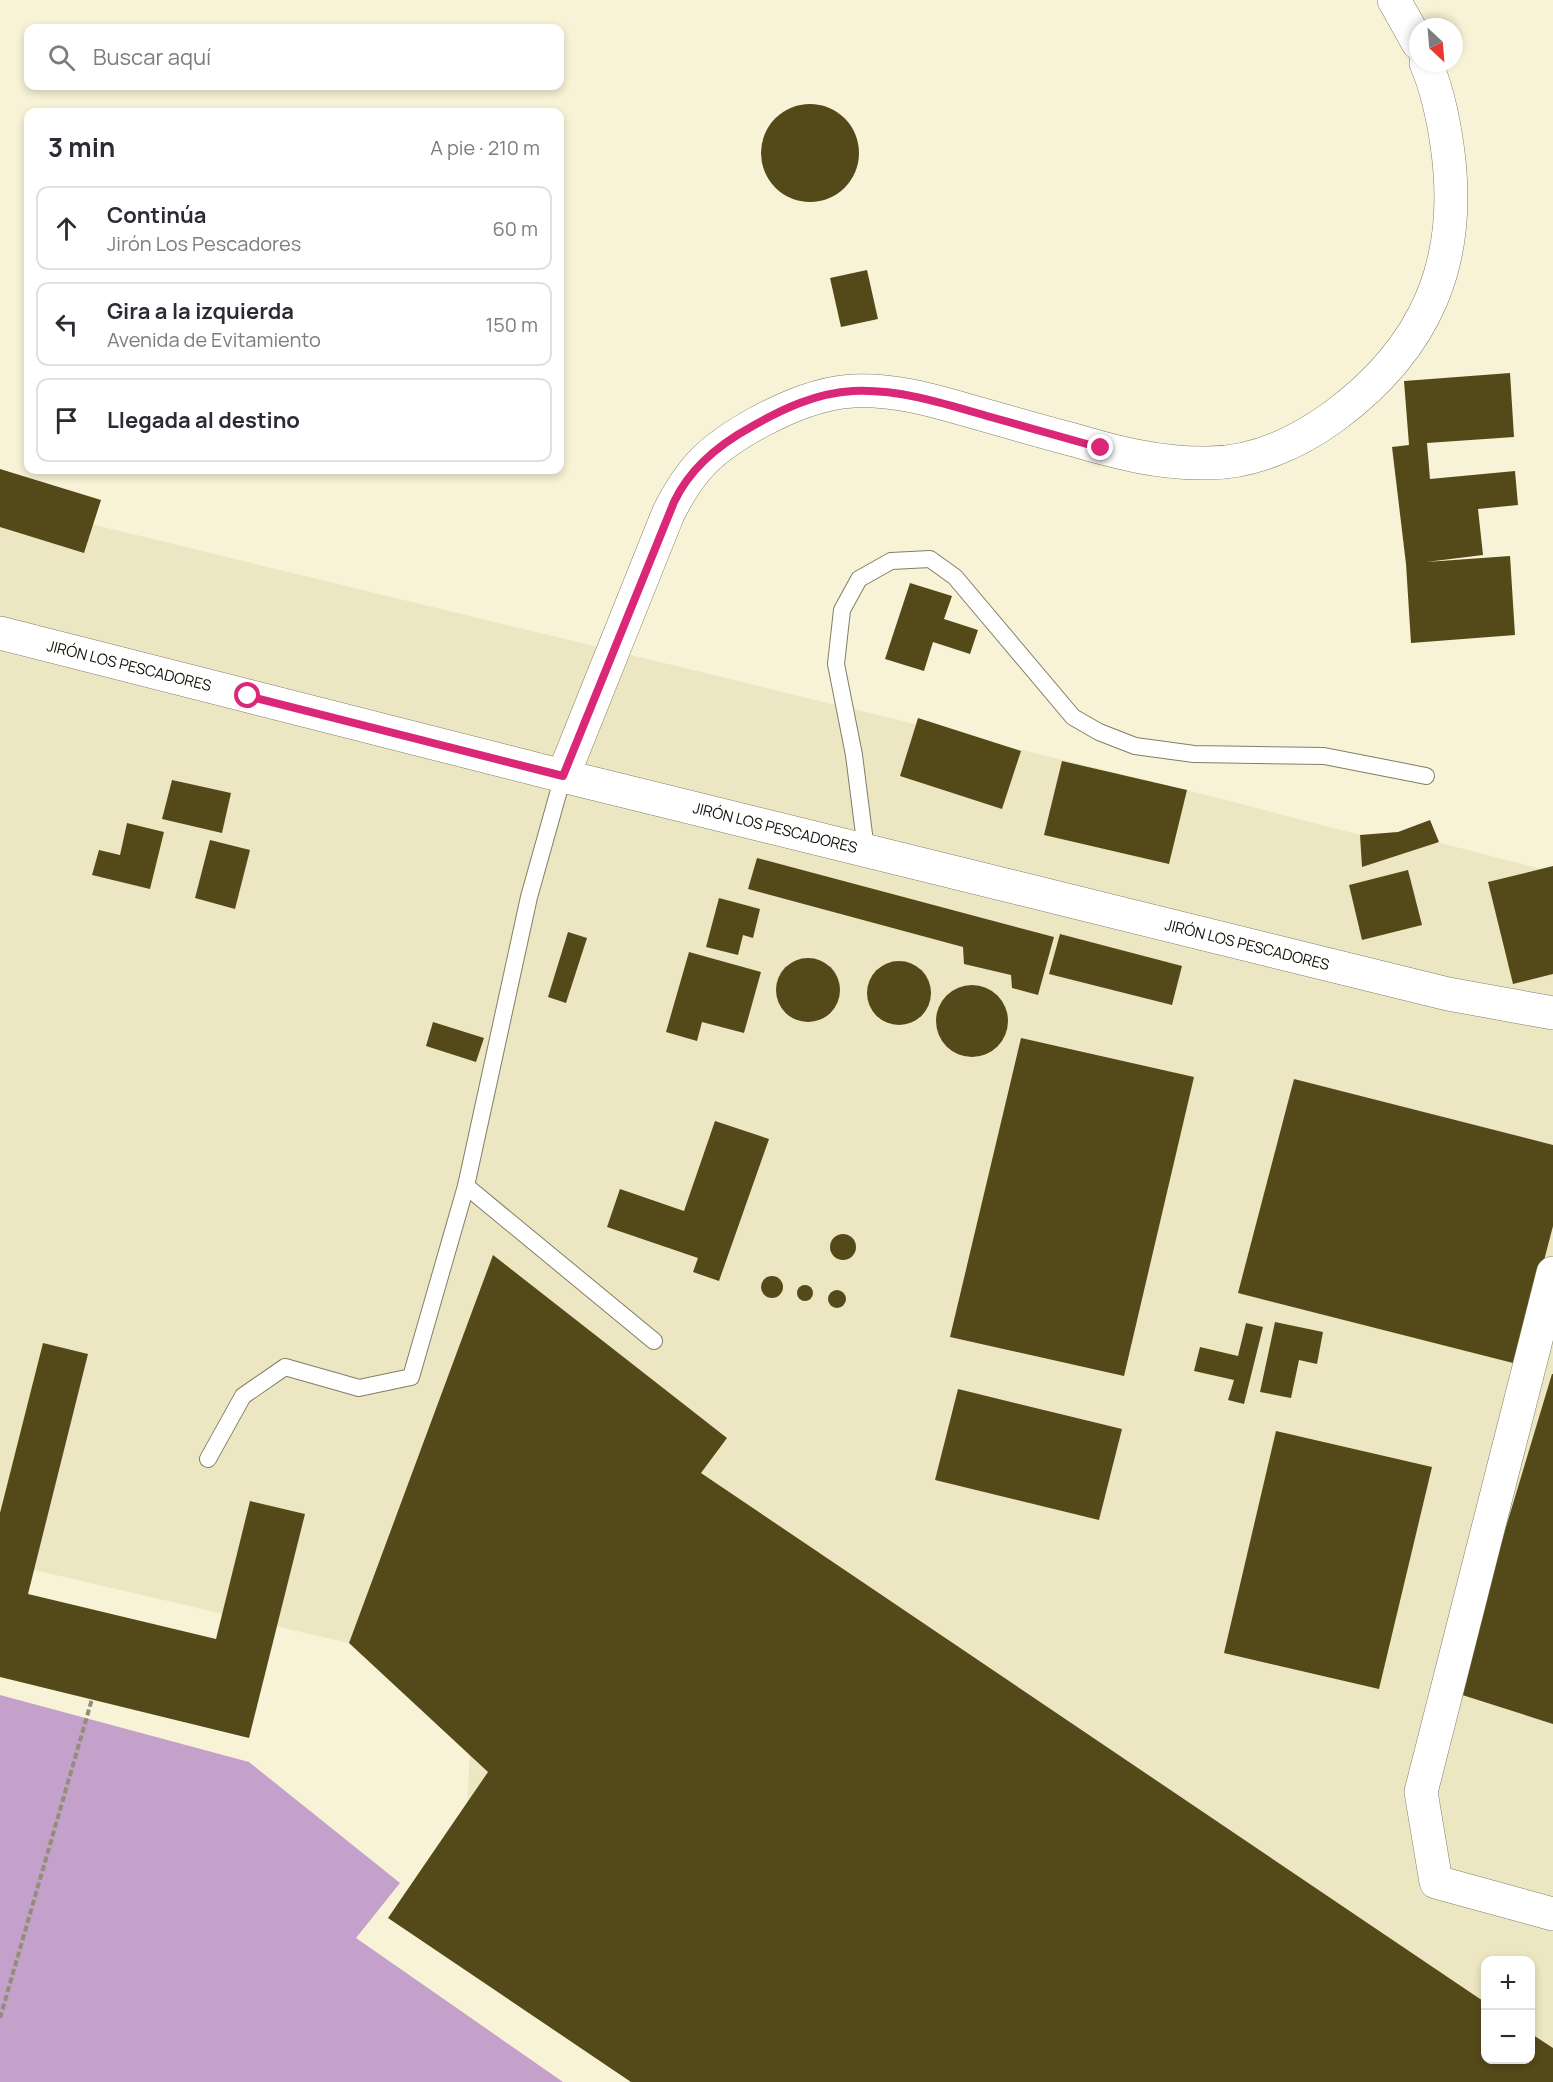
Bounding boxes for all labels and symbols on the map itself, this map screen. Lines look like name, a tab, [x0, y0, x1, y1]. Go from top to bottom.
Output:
north arrow	[1409, 18, 1463, 72]
route end	[1087, 434, 1113, 460]
street label: JIRÓN LOS PESCADORES	[45, 635, 213, 696]
route start	[234, 682, 260, 708]
street label: JIRÓN LOS PESCADORES	[691, 797, 859, 858]
street label: JIRÓN LOS PESCADORES	[1163, 914, 1331, 975]

